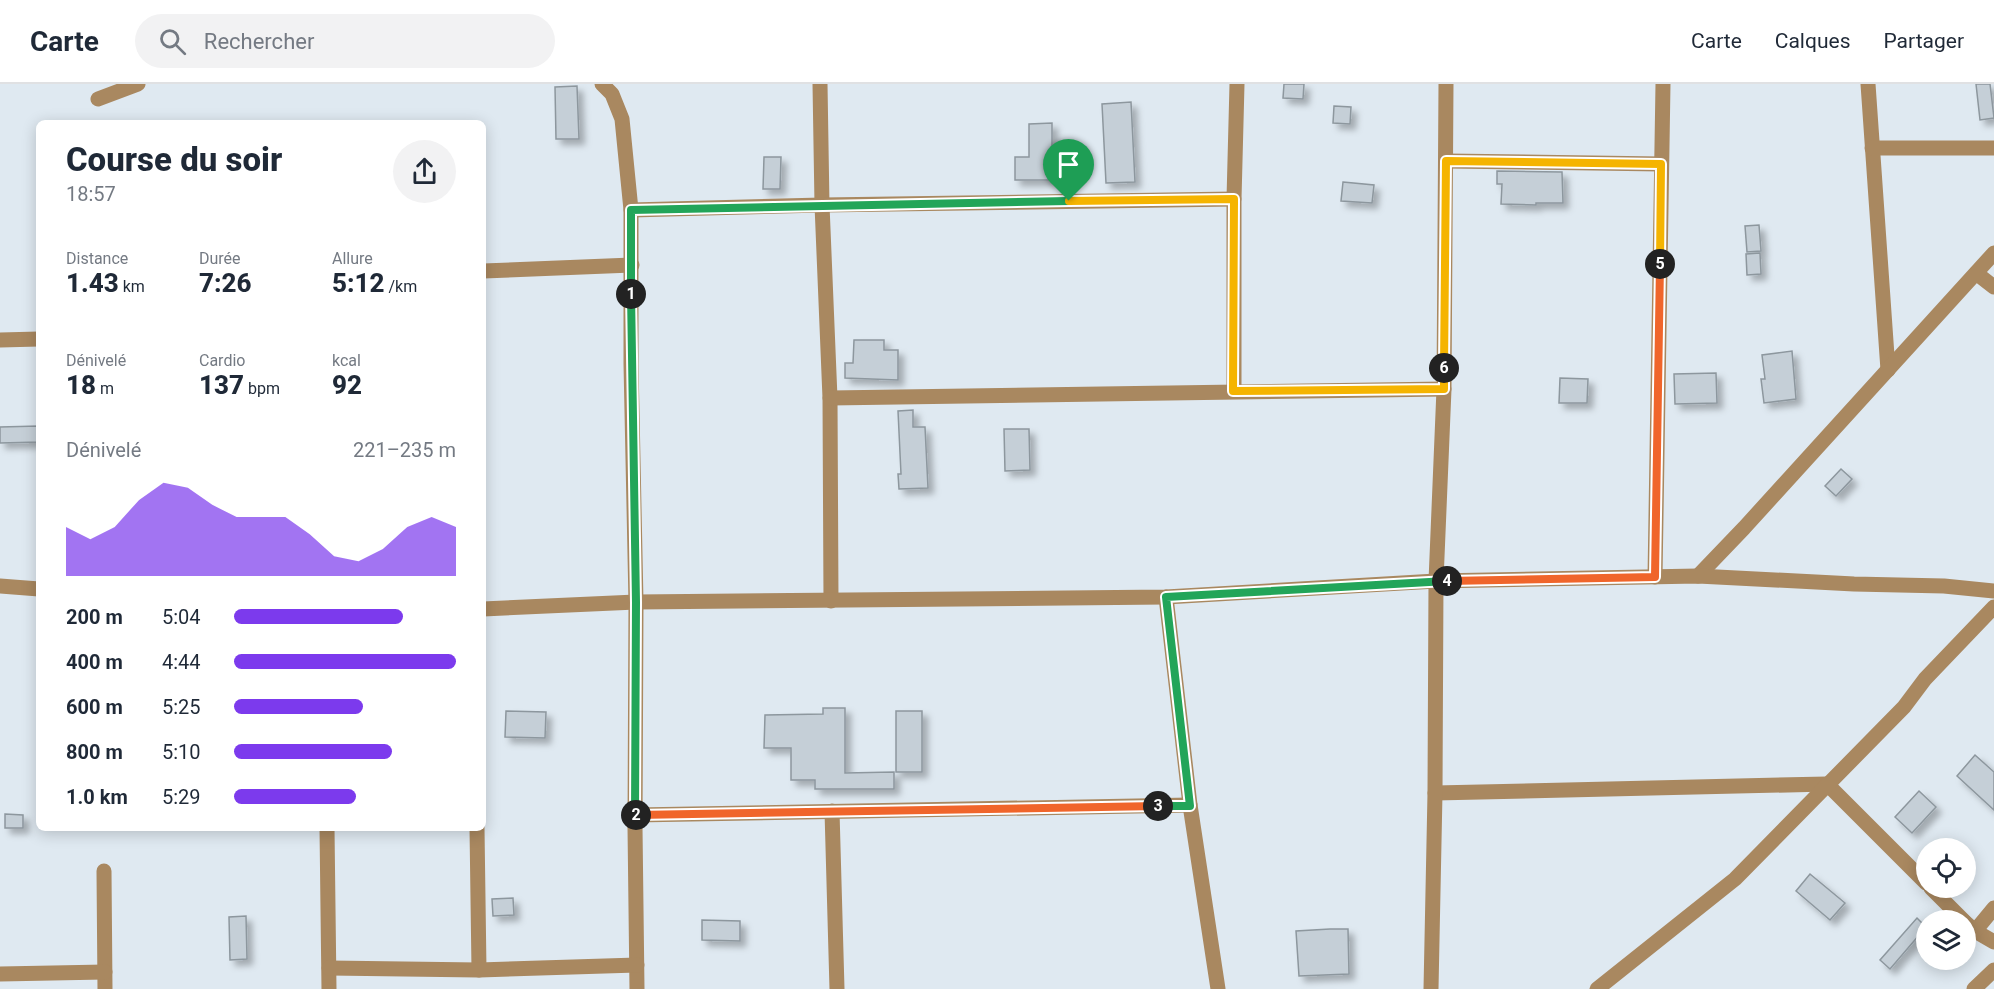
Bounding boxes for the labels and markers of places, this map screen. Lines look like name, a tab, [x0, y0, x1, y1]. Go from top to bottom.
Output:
pin	[1043, 139, 1094, 201]
pin: 5	[1645, 249, 1675, 279]
pin: 1	[616, 279, 646, 309]
pin: 6	[1429, 353, 1459, 383]
pin: 4	[1432, 566, 1462, 596]
pin: 3	[1143, 791, 1173, 821]
pin: 2	[621, 800, 651, 830]

